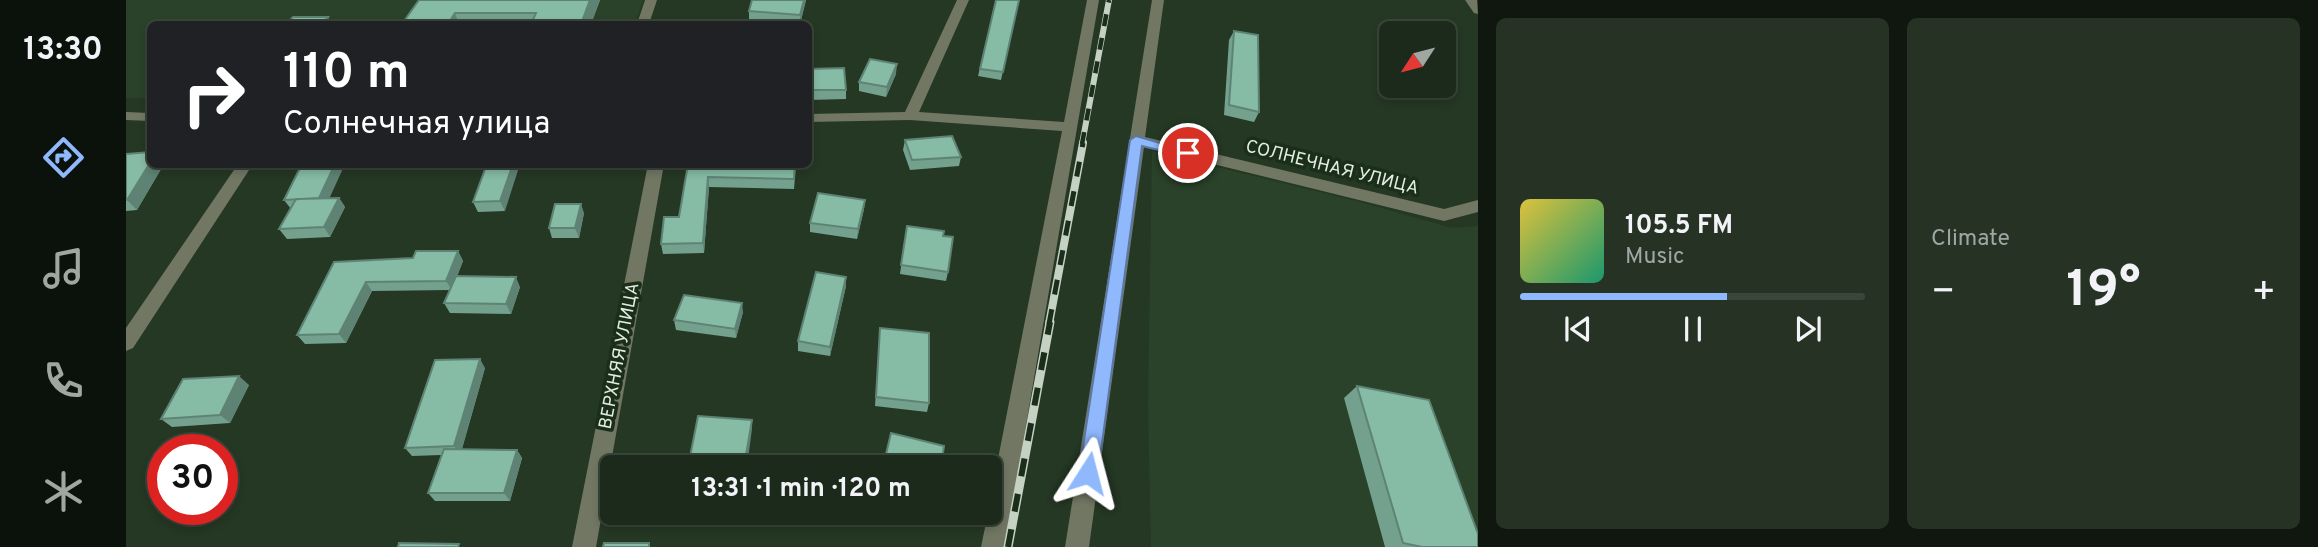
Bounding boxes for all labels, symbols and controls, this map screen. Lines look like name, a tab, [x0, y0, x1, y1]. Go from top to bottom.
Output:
north arrow	[1379, 21, 1456, 98]
map controls	[1379, 21, 1456, 98]
text: 13:30	[23, 31, 103, 71]
text: 110 m	[283, 44, 410, 106]
icon: right	[168, 49, 259, 140]
text: Солнечная улица	[283, 105, 550, 145]
pin	[1158, 123, 1218, 183]
icon: directions	[39, 133, 88, 182]
icon: arrive	[1169, 134, 1207, 172]
street label: СОЛНЕЧНАЯ УЛИЦА	[1243, 135, 1421, 201]
text: 105.5 FM	[1625, 210, 1733, 243]
text: Climate	[1931, 225, 2010, 254]
text: Music	[1625, 243, 1685, 272]
icon: music	[39, 244, 88, 293]
text: 19°	[2066, 259, 2141, 325]
text: −	[1931, 269, 1956, 318]
text: +	[2251, 269, 2276, 318]
street label: ВЕРХНЯЯ УЛИЦА	[594, 281, 646, 431]
icon: previous	[1559, 310, 1597, 348]
icon: pause	[1674, 310, 1712, 348]
icon: next	[1789, 310, 1827, 348]
icon: phone	[39, 356, 88, 405]
speed limit sign: 30	[147, 434, 238, 525]
position arrow	[1051, 436, 1125, 510]
icon: climate	[39, 467, 88, 516]
text: 13:31 · 1 min · 120 m	[691, 473, 911, 506]

